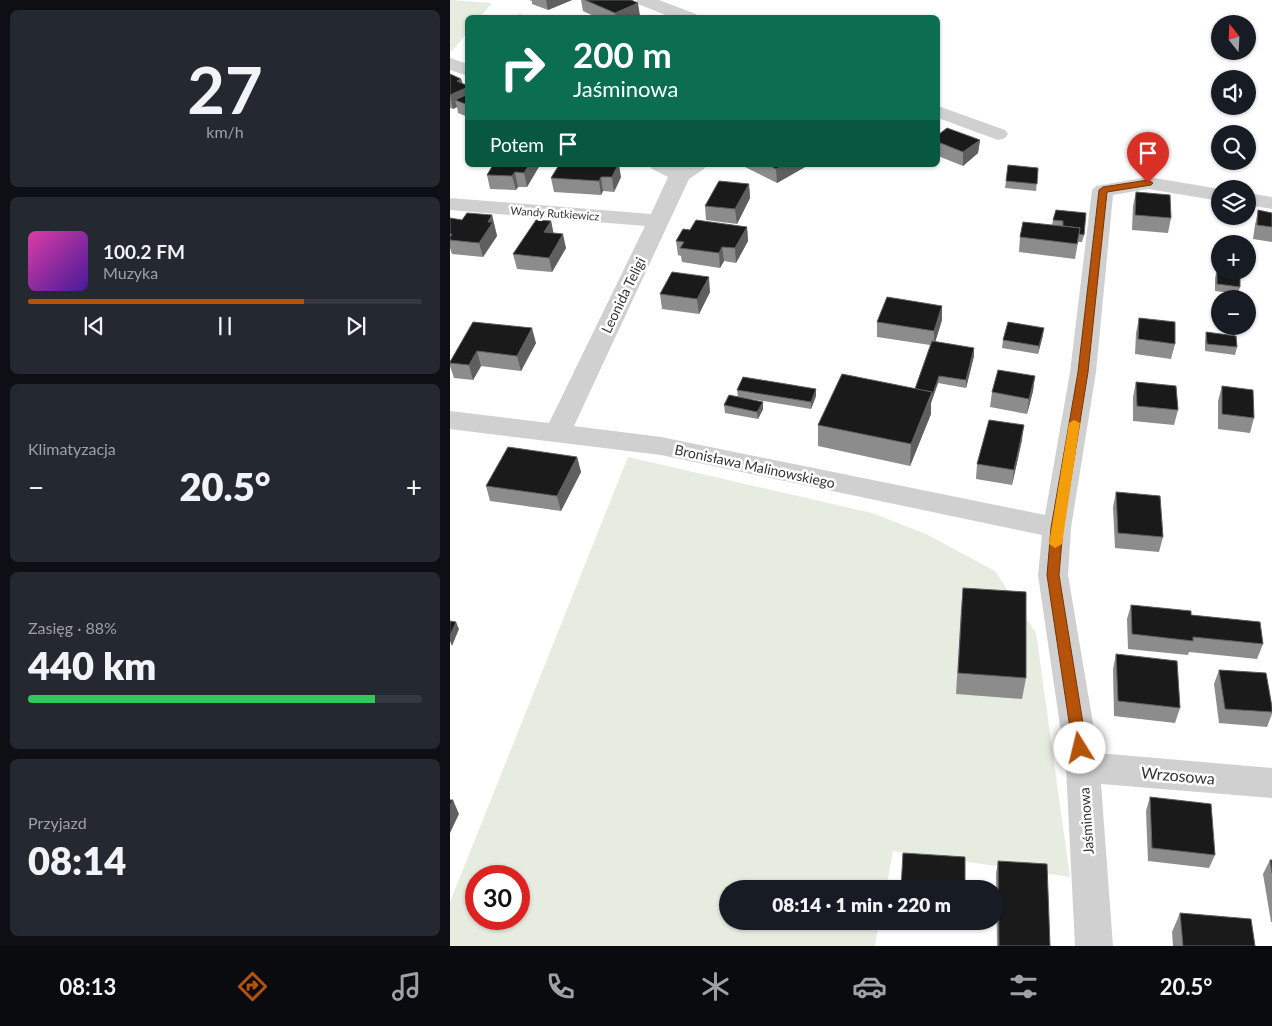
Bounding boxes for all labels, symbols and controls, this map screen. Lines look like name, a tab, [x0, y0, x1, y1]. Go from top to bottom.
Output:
north arrow	[1211, 15, 1256, 60]
map controls	[1211, 15, 1256, 335]
text: 200 m	[573, 33, 672, 75]
icon: right	[490, 35, 555, 100]
text: 27	[187, 50, 263, 128]
button: sound	[1211, 70, 1256, 115]
text: Jaśminowa	[573, 75, 678, 102]
text: km/h	[206, 122, 244, 141]
button: search	[1211, 125, 1256, 170]
icon: arrive	[554, 130, 582, 158]
pin	[1127, 132, 1169, 183]
text: Potem	[490, 133, 544, 156]
icon: arrive	[1134, 139, 1162, 167]
button: layers	[1211, 180, 1256, 225]
street label: Wandy Rutkiewicz	[510, 203, 600, 223]
button: +	[1211, 235, 1256, 280]
text: 100.2 FM	[103, 240, 185, 263]
street label: Leonida Teligi	[597, 254, 649, 336]
text: Muzyka	[103, 263, 158, 282]
button: −	[1211, 290, 1256, 335]
icon: previous	[80, 312, 108, 340]
icon: pause	[211, 312, 239, 340]
icon: next	[342, 312, 370, 340]
text: Klimatyzacja	[28, 439, 116, 458]
street label: Bronisława Malinowskiego	[673, 441, 837, 491]
text: 20.5°	[179, 463, 271, 509]
text: −	[28, 470, 44, 504]
text: +	[406, 470, 422, 504]
text: Zasięg · 88%	[28, 618, 117, 637]
text: 440 km	[28, 642, 156, 688]
position arrow	[1053, 721, 1105, 773]
street label: Wrzosowa	[1140, 762, 1216, 788]
street label: Jaśminowa	[1075, 787, 1097, 855]
text: Przyjazd	[28, 813, 87, 832]
text: 08:14	[28, 837, 126, 883]
speed limit sign: 30	[465, 865, 530, 930]
text: 08:14 · 1 min · 220 m	[772, 893, 951, 916]
icon: directions	[235, 969, 270, 1004]
icon: music	[389, 969, 424, 1004]
icon: phone	[543, 969, 578, 1004]
icon: climate	[698, 969, 733, 1004]
icon: car	[852, 969, 887, 1004]
icon: filters	[1006, 969, 1041, 1004]
text: 08:13	[60, 973, 116, 1000]
text: 20.5°	[1160, 973, 1212, 1000]

